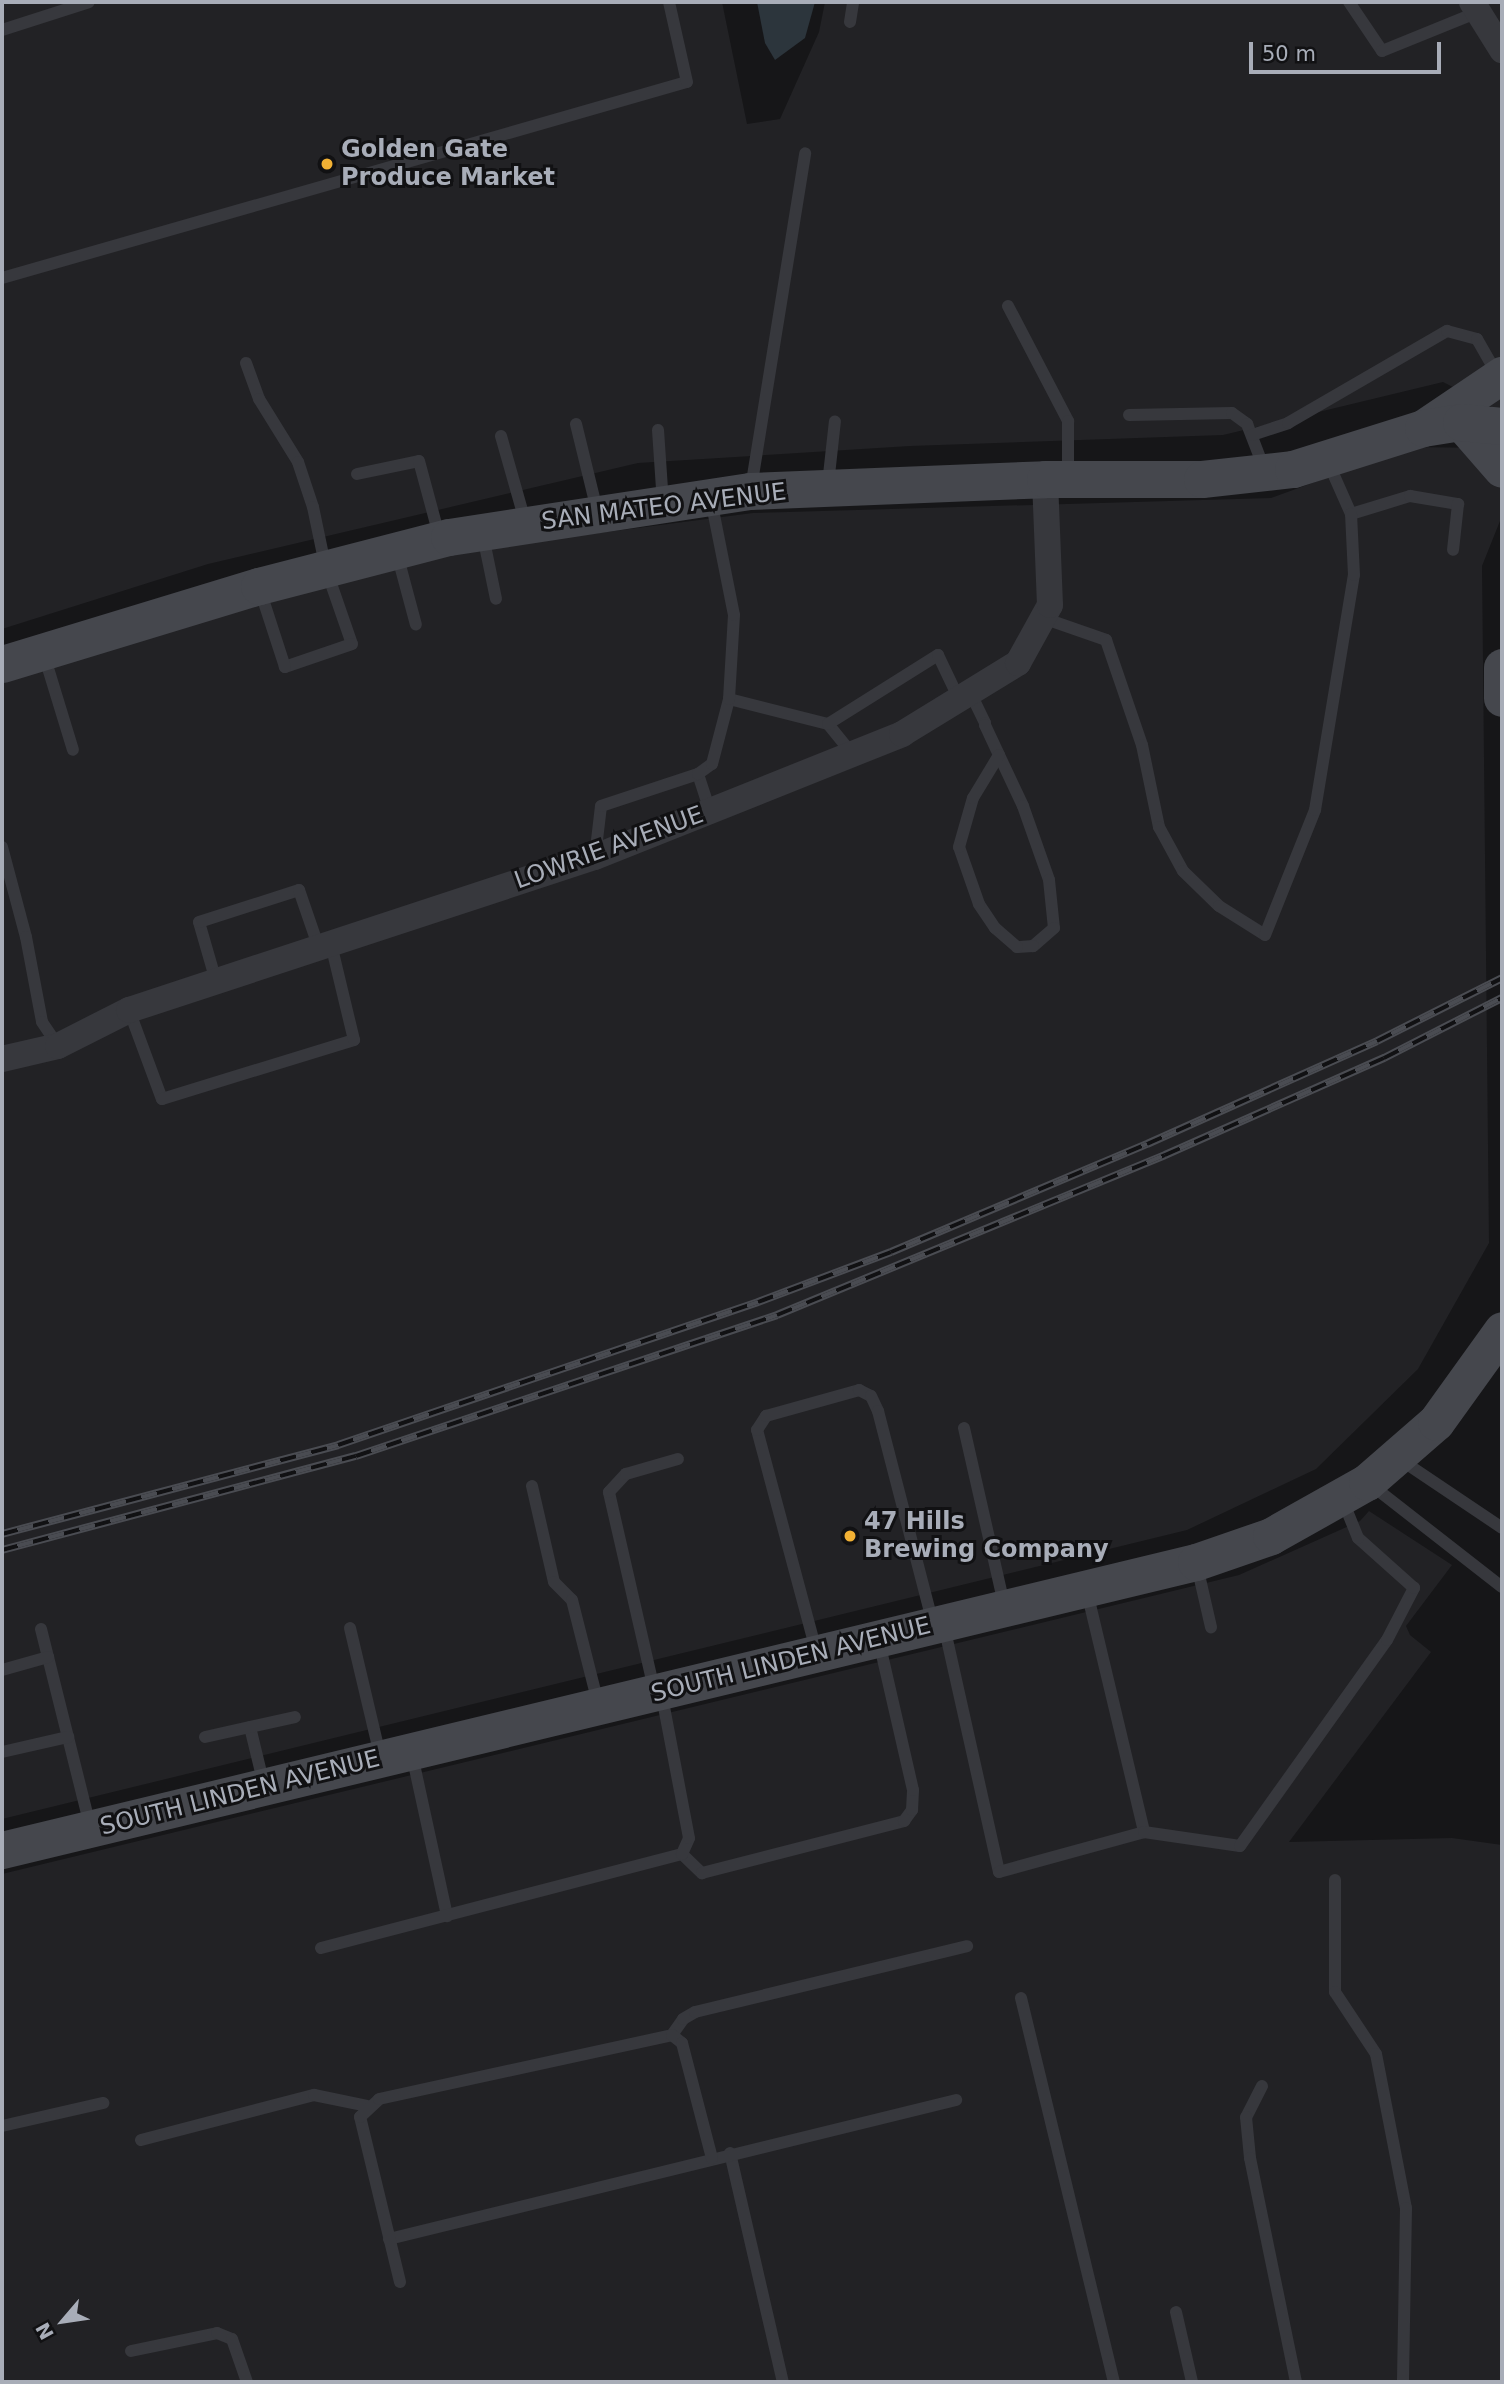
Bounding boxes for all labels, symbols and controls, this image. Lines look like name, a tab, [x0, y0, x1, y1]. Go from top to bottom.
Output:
scale bar	[1252, 28, 1444, 72]
text: 50 m	[1262, 42, 1316, 66]
place label: Golden Gate Produce Market	[341, 136, 555, 192]
marker: Golden Gate Produce Market	[319, 156, 335, 172]
street label: SAN MATEO AVENUE	[540, 478, 788, 536]
street label: LOWRIE AVENUE	[511, 800, 707, 896]
place label: 47 Hills Brewing Company	[864, 1508, 1109, 1564]
marker: 47 Hills Brewing Company	[842, 1528, 858, 1544]
street label: SOUTH LINDEN AVENUE	[648, 1611, 934, 1709]
street label: SOUTH LINDEN AVENUE	[97, 1744, 383, 1842]
north arrow	[28, 2286, 98, 2356]
text: N	[31, 2319, 58, 2343]

